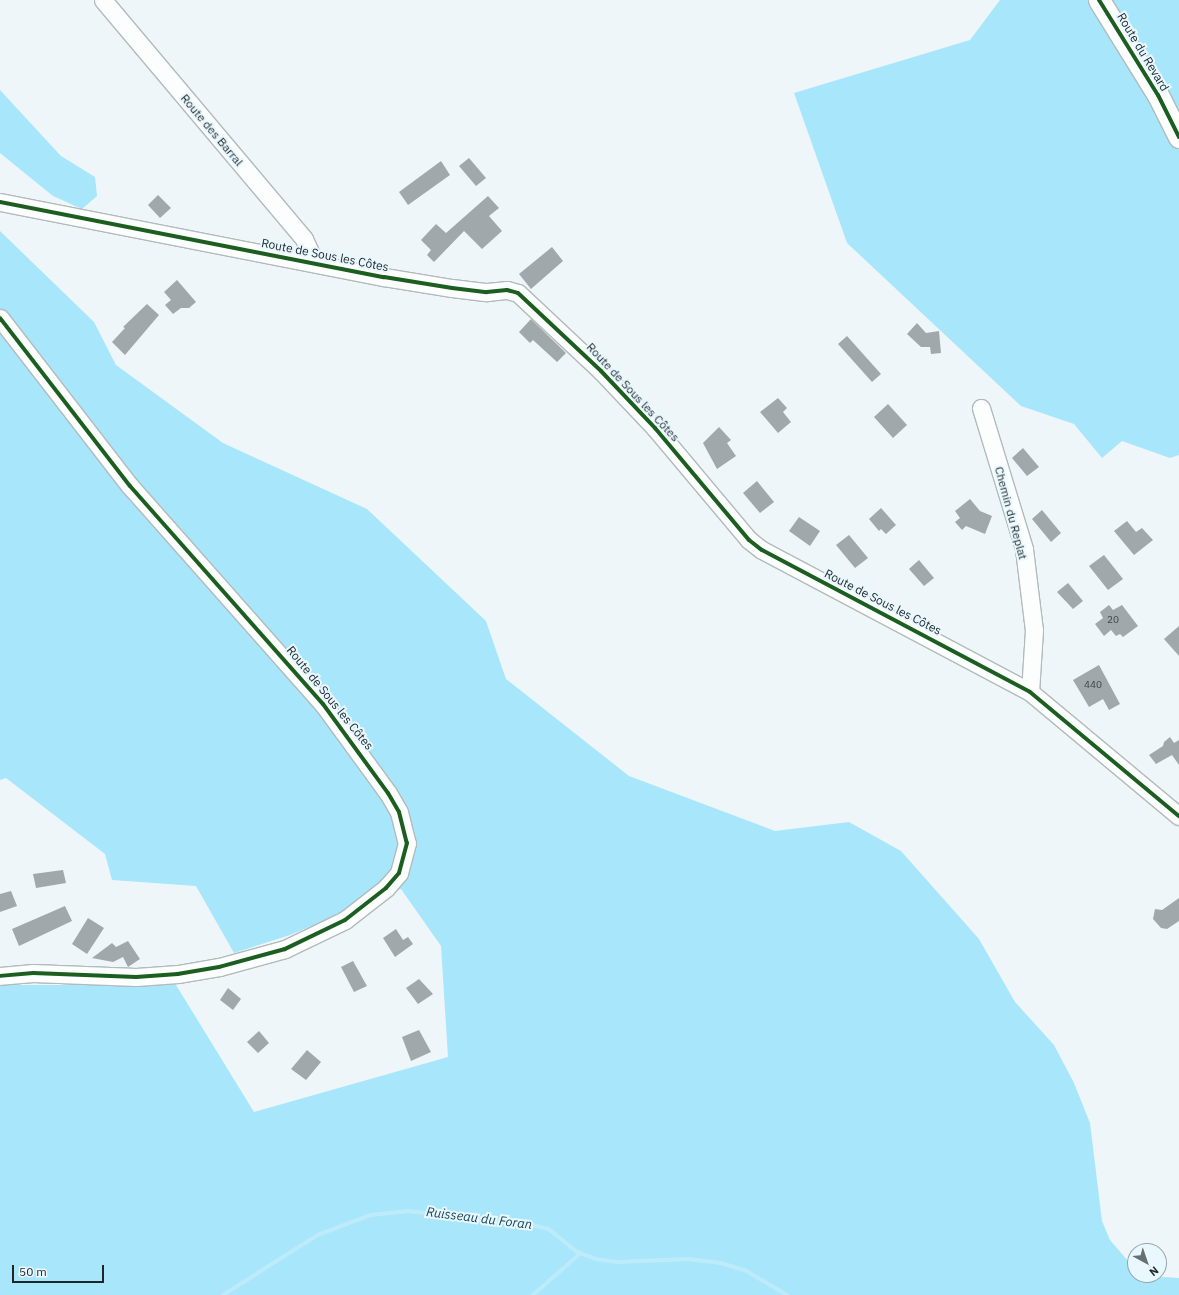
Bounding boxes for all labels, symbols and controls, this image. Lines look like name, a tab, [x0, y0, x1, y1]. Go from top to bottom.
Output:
street label: Route du Revard	[1114, 10, 1172, 94]
street label: Route des Barral	[178, 91, 246, 169]
street label: Route de Sous les Côtes	[260, 236, 390, 274]
street label: Route de Sous les Côtes	[584, 340, 682, 444]
street label: Chemin du Replat	[992, 465, 1030, 561]
street label: Route de Sous les Côtes	[822, 566, 944, 638]
house number: 20	[1107, 614, 1119, 626]
street label: Route de Sous les Côtes	[284, 643, 376, 753]
house number: 440	[1084, 679, 1102, 691]
water label: Ruisseau du Foran	[425, 1205, 533, 1233]
north arrow	[1127, 1243, 1167, 1283]
scale bar	[14, 1257, 106, 1283]
text: 50 m	[19, 1264, 47, 1279]
text: N	[1147, 1264, 1162, 1279]

